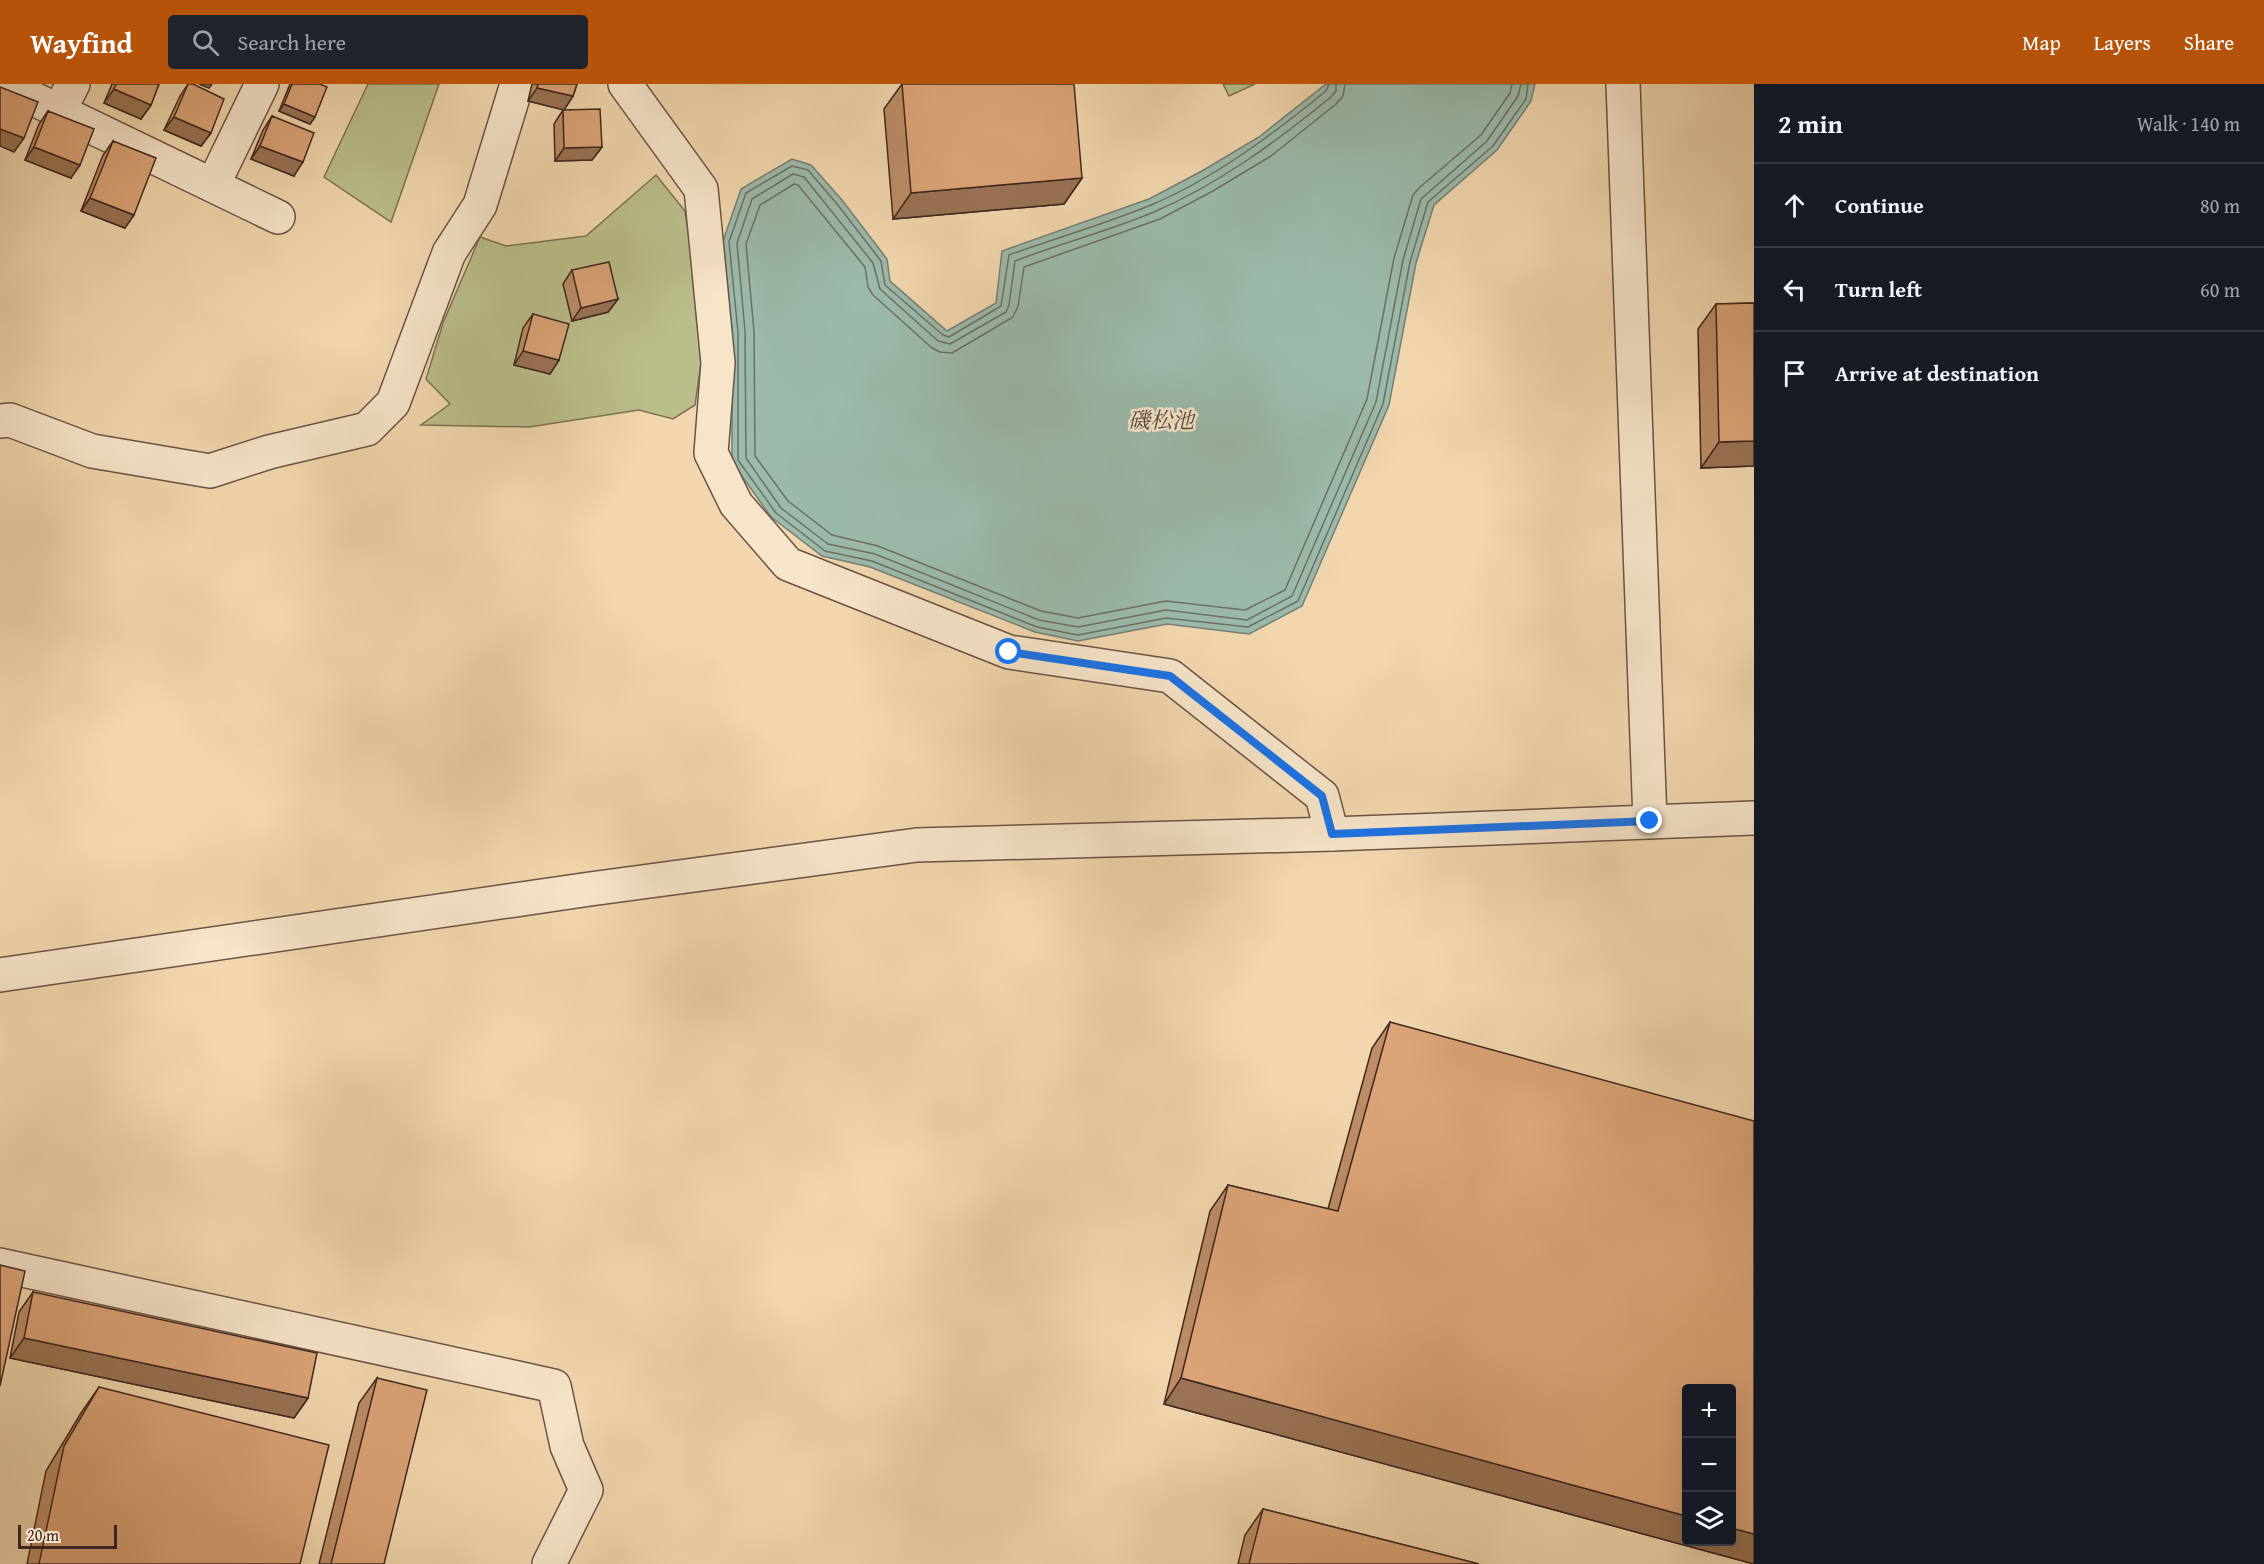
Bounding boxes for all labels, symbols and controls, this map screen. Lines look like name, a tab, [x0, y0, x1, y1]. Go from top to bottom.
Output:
search box	[168, 15, 588, 69]
text: Wayfind	[30, 22, 132, 63]
icon: search	[189, 26, 222, 59]
text: Search here	[237, 26, 346, 58]
text: Map	[2022, 27, 2061, 58]
text: Layers	[2094, 27, 2151, 58]
text: Share	[2184, 27, 2234, 58]
text: 2 min	[1778, 104, 1843, 143]
text: Walk · 140 m	[2137, 109, 2240, 138]
icon: ahead	[1778, 189, 1811, 222]
text: Continue	[1835, 189, 1924, 221]
text: 80 m	[2200, 191, 2240, 220]
icon: left	[1778, 273, 1811, 306]
text: Turn left	[1835, 273, 1922, 305]
text: 60 m	[2200, 275, 2240, 304]
icon: arrive	[1778, 357, 1811, 390]
text: Arrive at destination	[1835, 357, 2039, 389]
water label: 磯松池	[1128, 404, 1197, 436]
route start	[995, 638, 1021, 664]
route end	[1636, 807, 1662, 833]
map controls	[1682, 1384, 1736, 1546]
button: +	[1682, 1384, 1736, 1438]
button: −	[1682, 1438, 1736, 1492]
button: layers	[1682, 1492, 1736, 1546]
scale bar	[18, 1522, 117, 1550]
text: 20 m	[27, 1523, 59, 1547]

